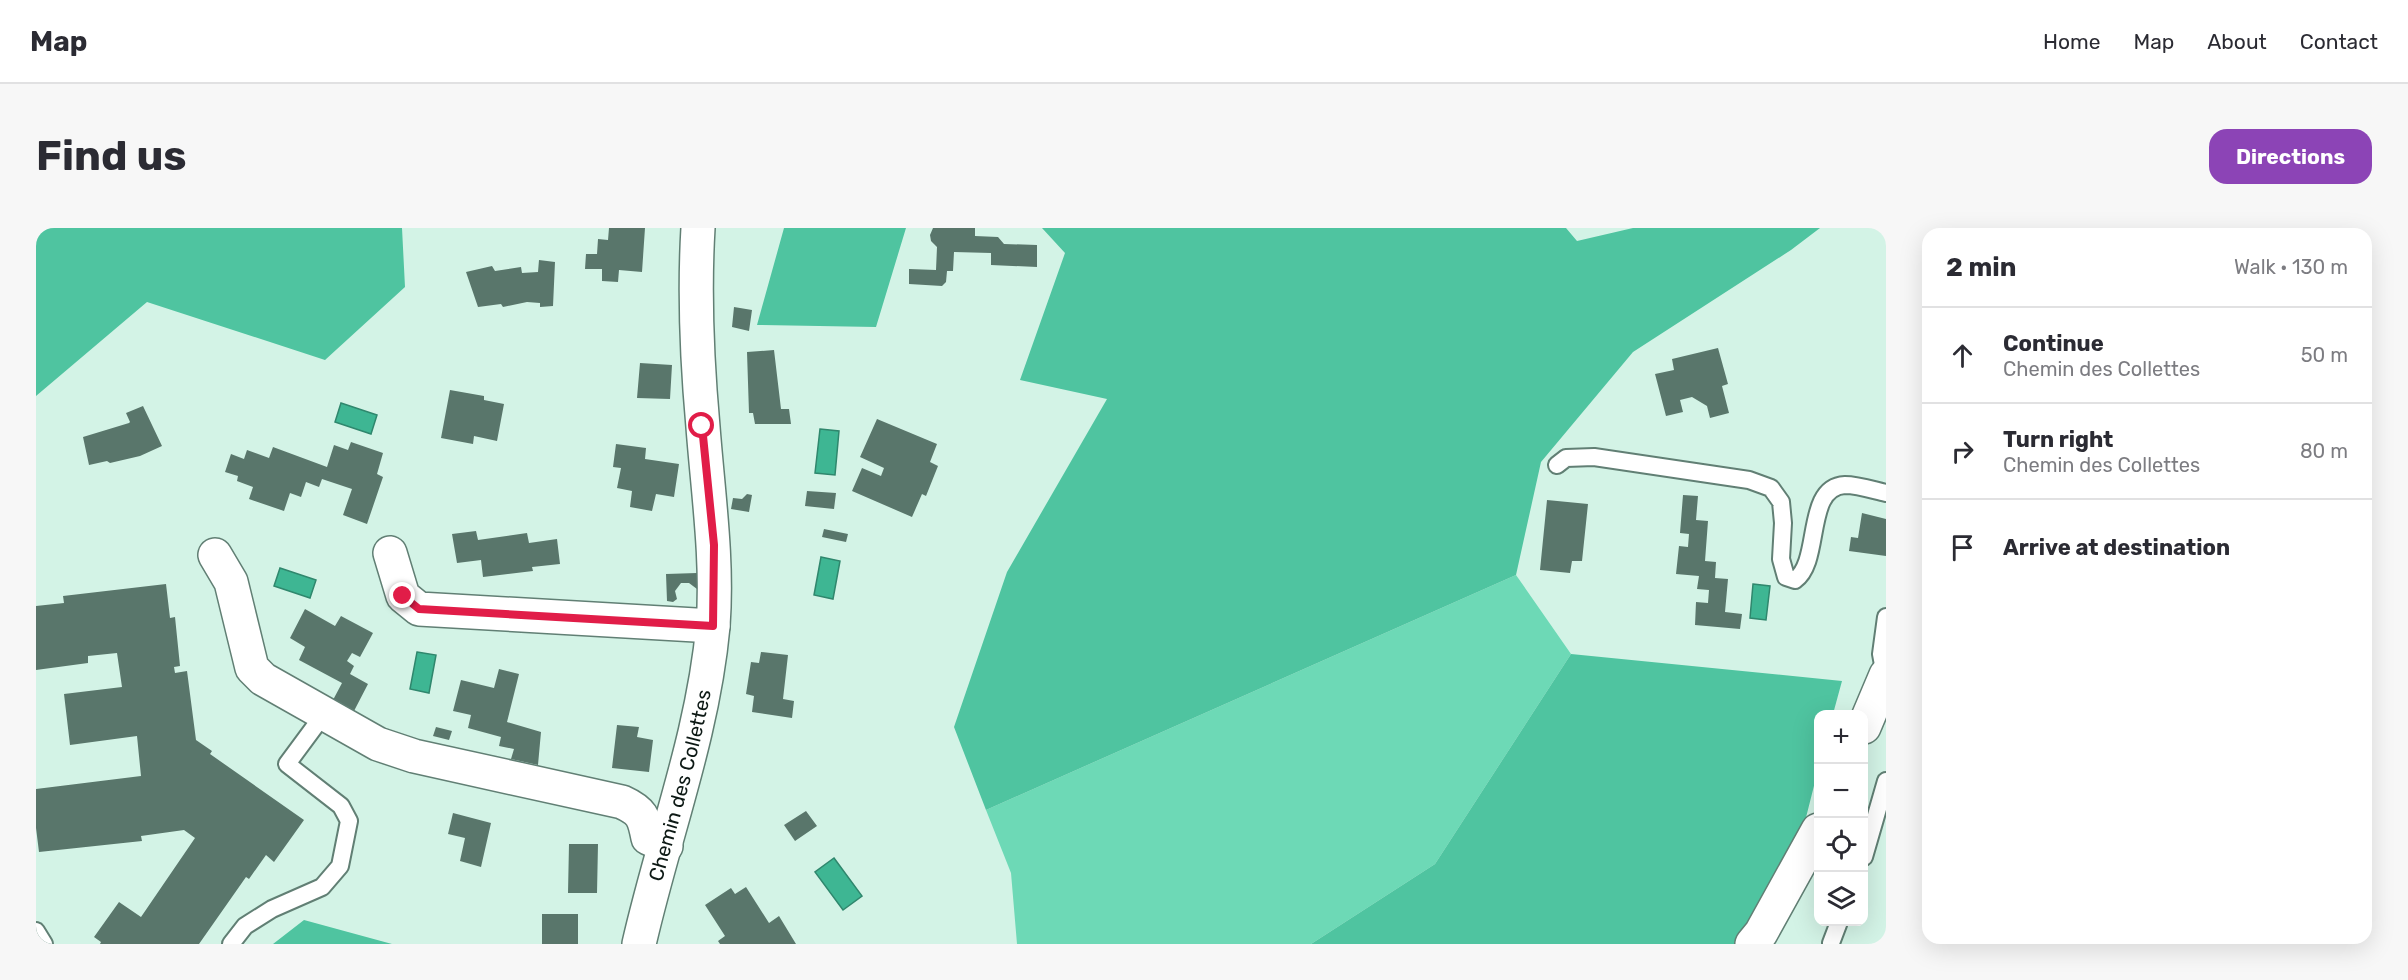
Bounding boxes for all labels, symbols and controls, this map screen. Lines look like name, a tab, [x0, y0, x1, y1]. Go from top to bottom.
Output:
text: Map	[30, 25, 87, 58]
text: Home	[2043, 29, 2100, 54]
text: Map	[2133, 29, 2174, 54]
text: About	[2207, 29, 2267, 54]
text: Contact	[2300, 29, 2378, 54]
button: Directions	[2209, 129, 2372, 184]
text: Find us	[36, 131, 187, 181]
text: 2 min	[1946, 252, 2016, 283]
text: Walk · 130 m	[2234, 255, 2348, 279]
text: Continue	[2003, 330, 2104, 357]
icon: ahead	[1946, 339, 1979, 372]
text: 50 m	[2301, 343, 2348, 367]
text: Chemin des Collettes	[2003, 357, 2200, 381]
route start	[688, 412, 714, 438]
text: Turn right	[2003, 426, 2113, 453]
icon: right	[1946, 435, 1979, 468]
text: 80 m	[2300, 439, 2348, 463]
text: Chemin des Collettes	[2003, 453, 2200, 477]
icon: arrive	[1946, 531, 1979, 564]
text: Arrive at destination	[2003, 534, 2230, 561]
route end	[389, 582, 415, 608]
street label: Chemin des Collettes	[643, 687, 716, 884]
map controls	[1814, 710, 1868, 926]
button: +	[1814, 710, 1868, 764]
button: −	[1814, 764, 1868, 818]
button: locate	[1814, 818, 1868, 872]
button: layers	[1814, 872, 1868, 926]

